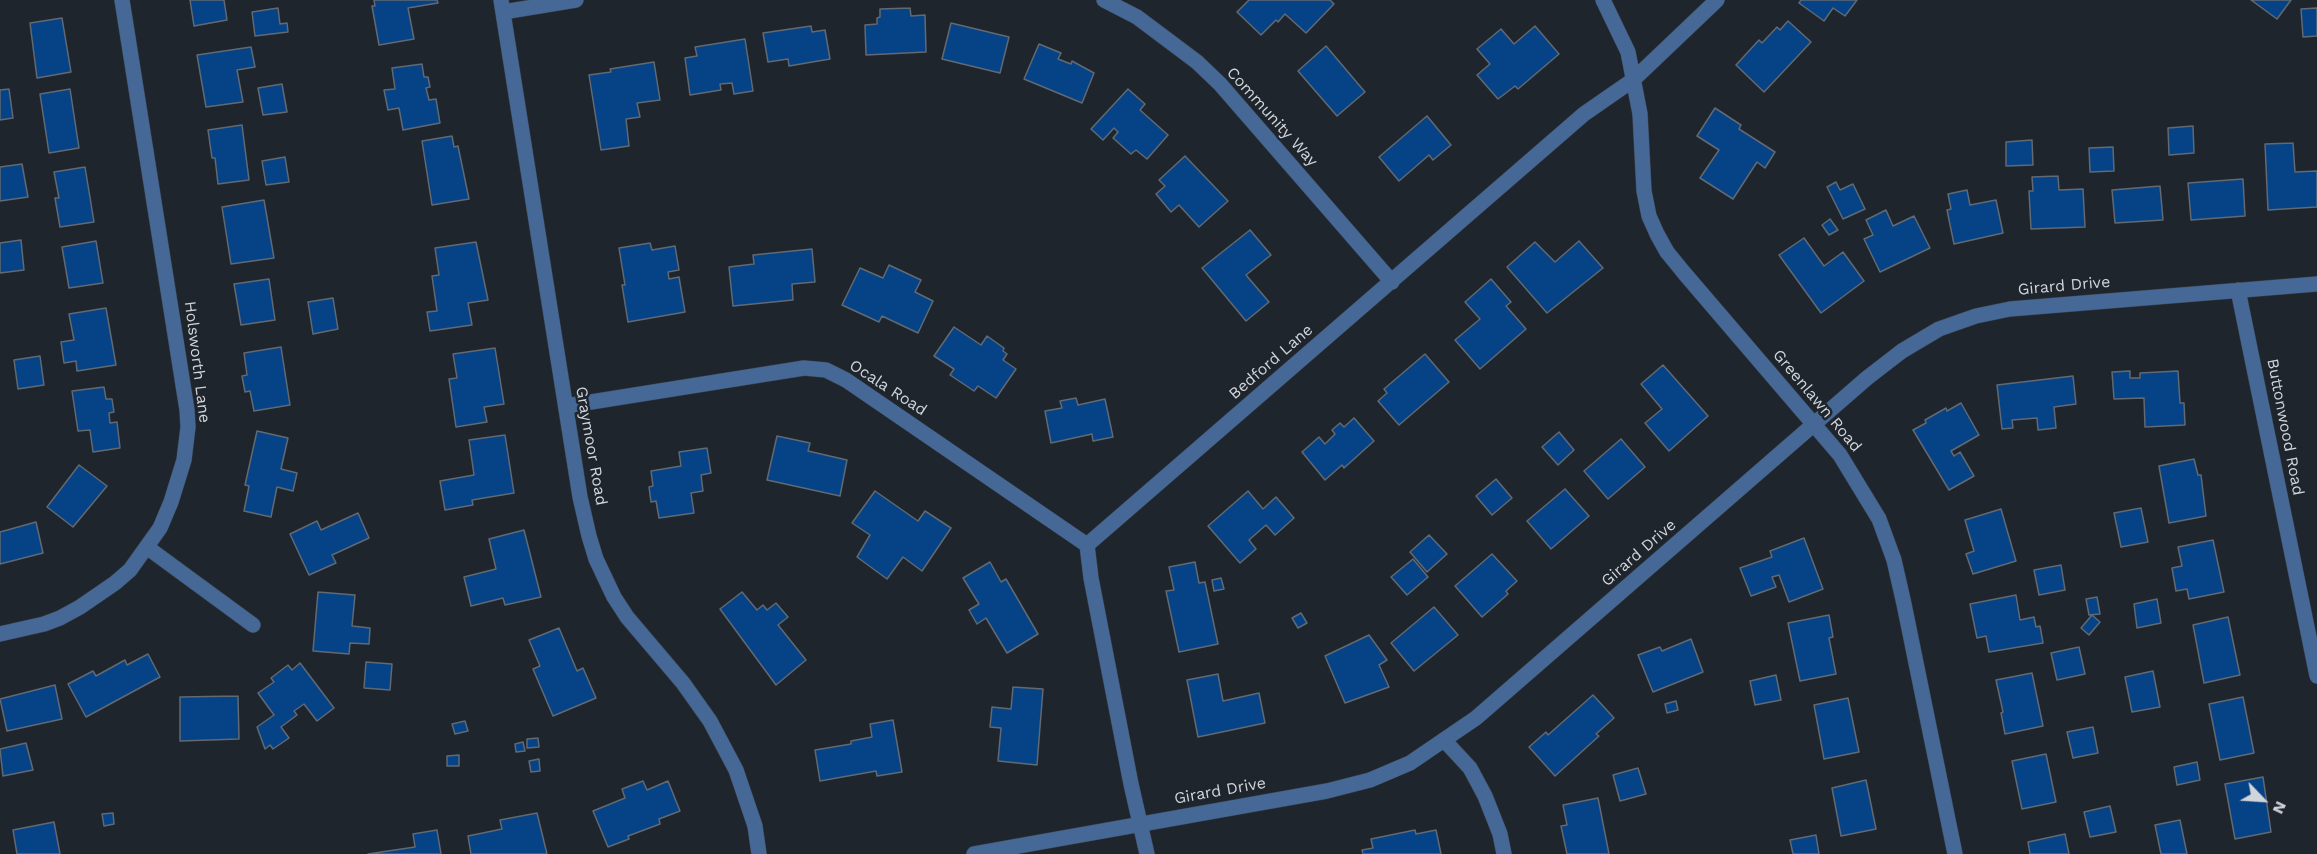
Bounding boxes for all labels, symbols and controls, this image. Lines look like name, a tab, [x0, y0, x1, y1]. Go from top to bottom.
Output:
street label: Community Way	[1222, 63, 1322, 171]
street label: Girard Drive	[2017, 272, 2111, 300]
street label: Holsworth Lane	[180, 300, 214, 424]
street label: Bedford Lane	[1225, 320, 1317, 404]
street label: Greenlawn Road	[1769, 346, 1865, 456]
street label: Ocala Road	[846, 356, 930, 420]
street label: Buttonwood Road	[2262, 357, 2308, 497]
street label: Graymoor Road	[571, 385, 611, 507]
street label: Girard Drive	[1598, 515, 1680, 591]
north arrow	[2233, 770, 2293, 830]
street label: Girard Drive	[1173, 773, 1267, 809]
text: N	[2269, 798, 2291, 817]

